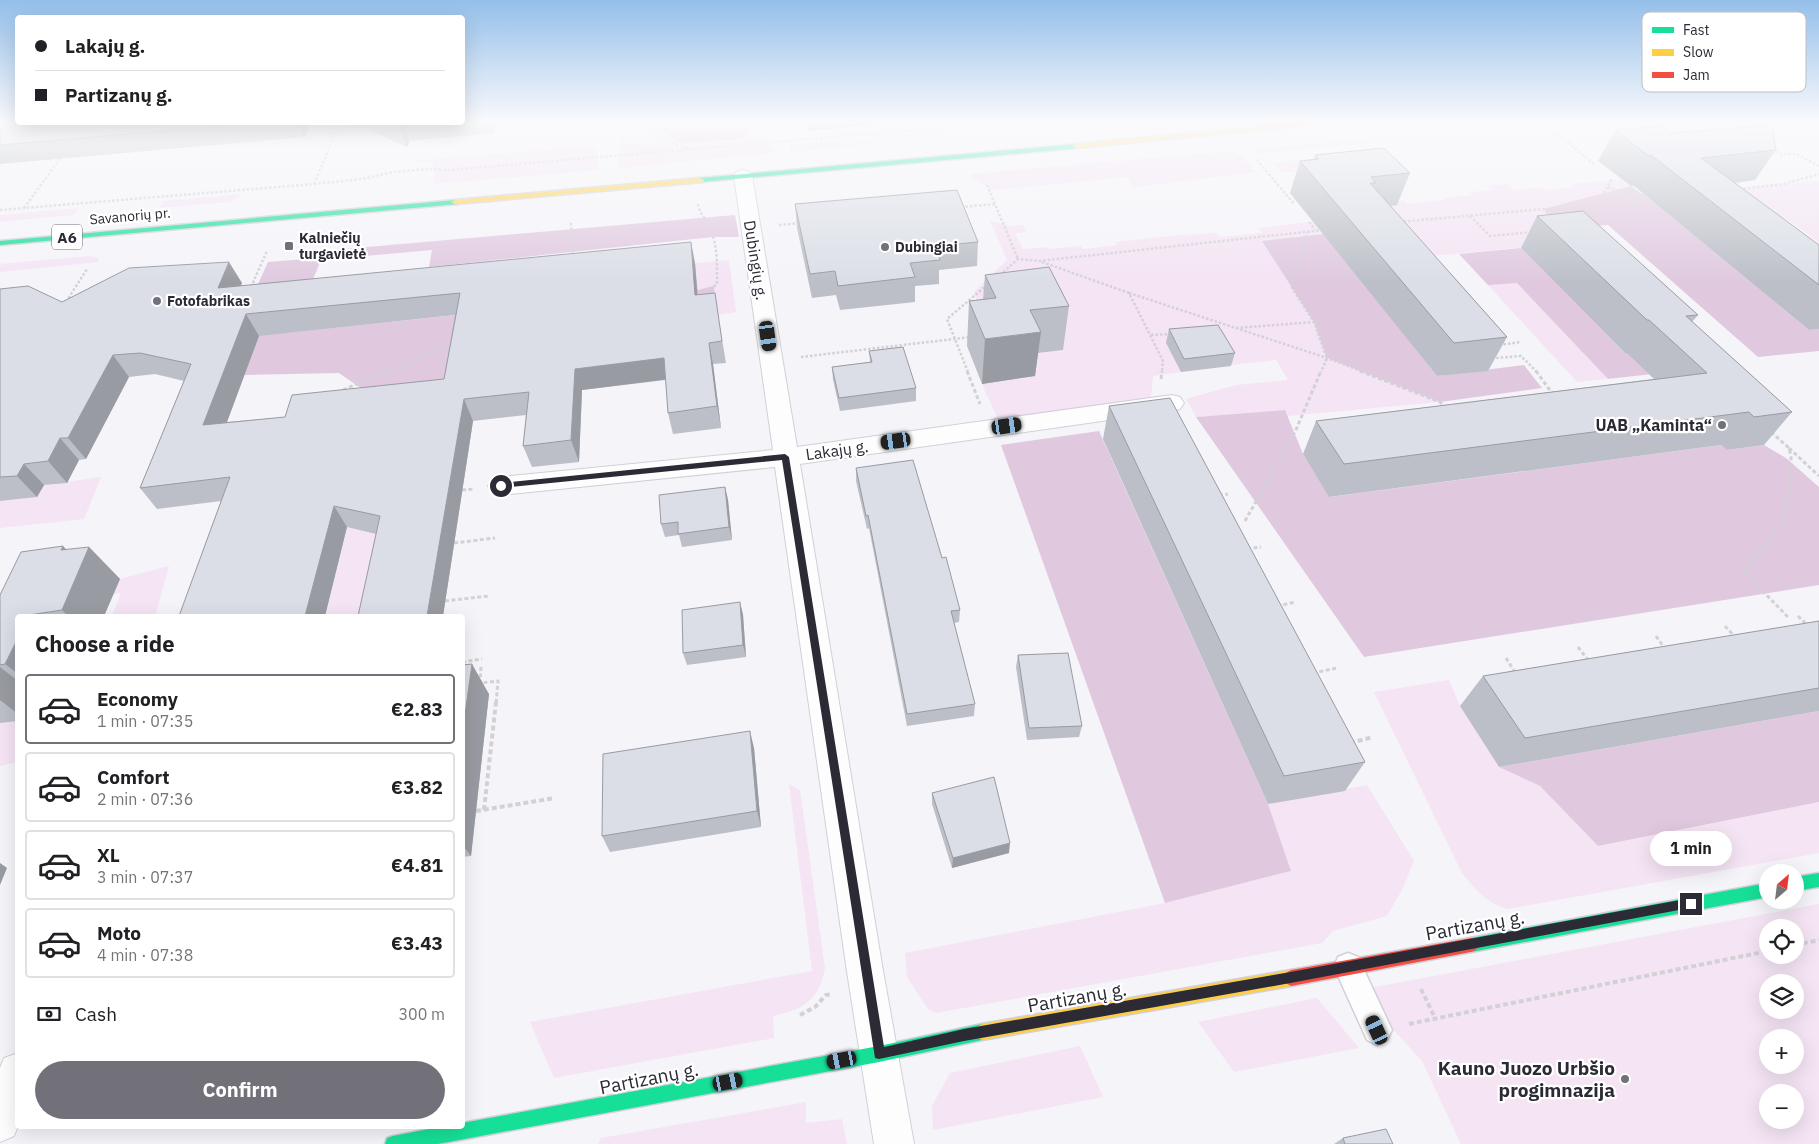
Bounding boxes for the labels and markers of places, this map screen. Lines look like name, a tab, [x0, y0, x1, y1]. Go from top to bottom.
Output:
place label: Kalniečių turgavietė	[299, 229, 366, 263]
place label: Dubingiai	[895, 238, 958, 256]
marker: Kalniečių turgavietė	[283, 240, 295, 252]
marker: Dubingiai	[879, 241, 891, 253]
place label: Fotofabrikas	[167, 292, 250, 310]
marker: Fotofabrikas	[151, 295, 163, 307]
place label: UAB „Kaminta“	[1596, 415, 1712, 435]
marker: UAB „Kaminta“	[1716, 419, 1728, 431]
place label: Kauno Juozo Urbšio progimnazija	[1438, 1056, 1615, 1102]
marker: Kauno Juozo Urbšio progimnazija	[1619, 1073, 1631, 1085]

